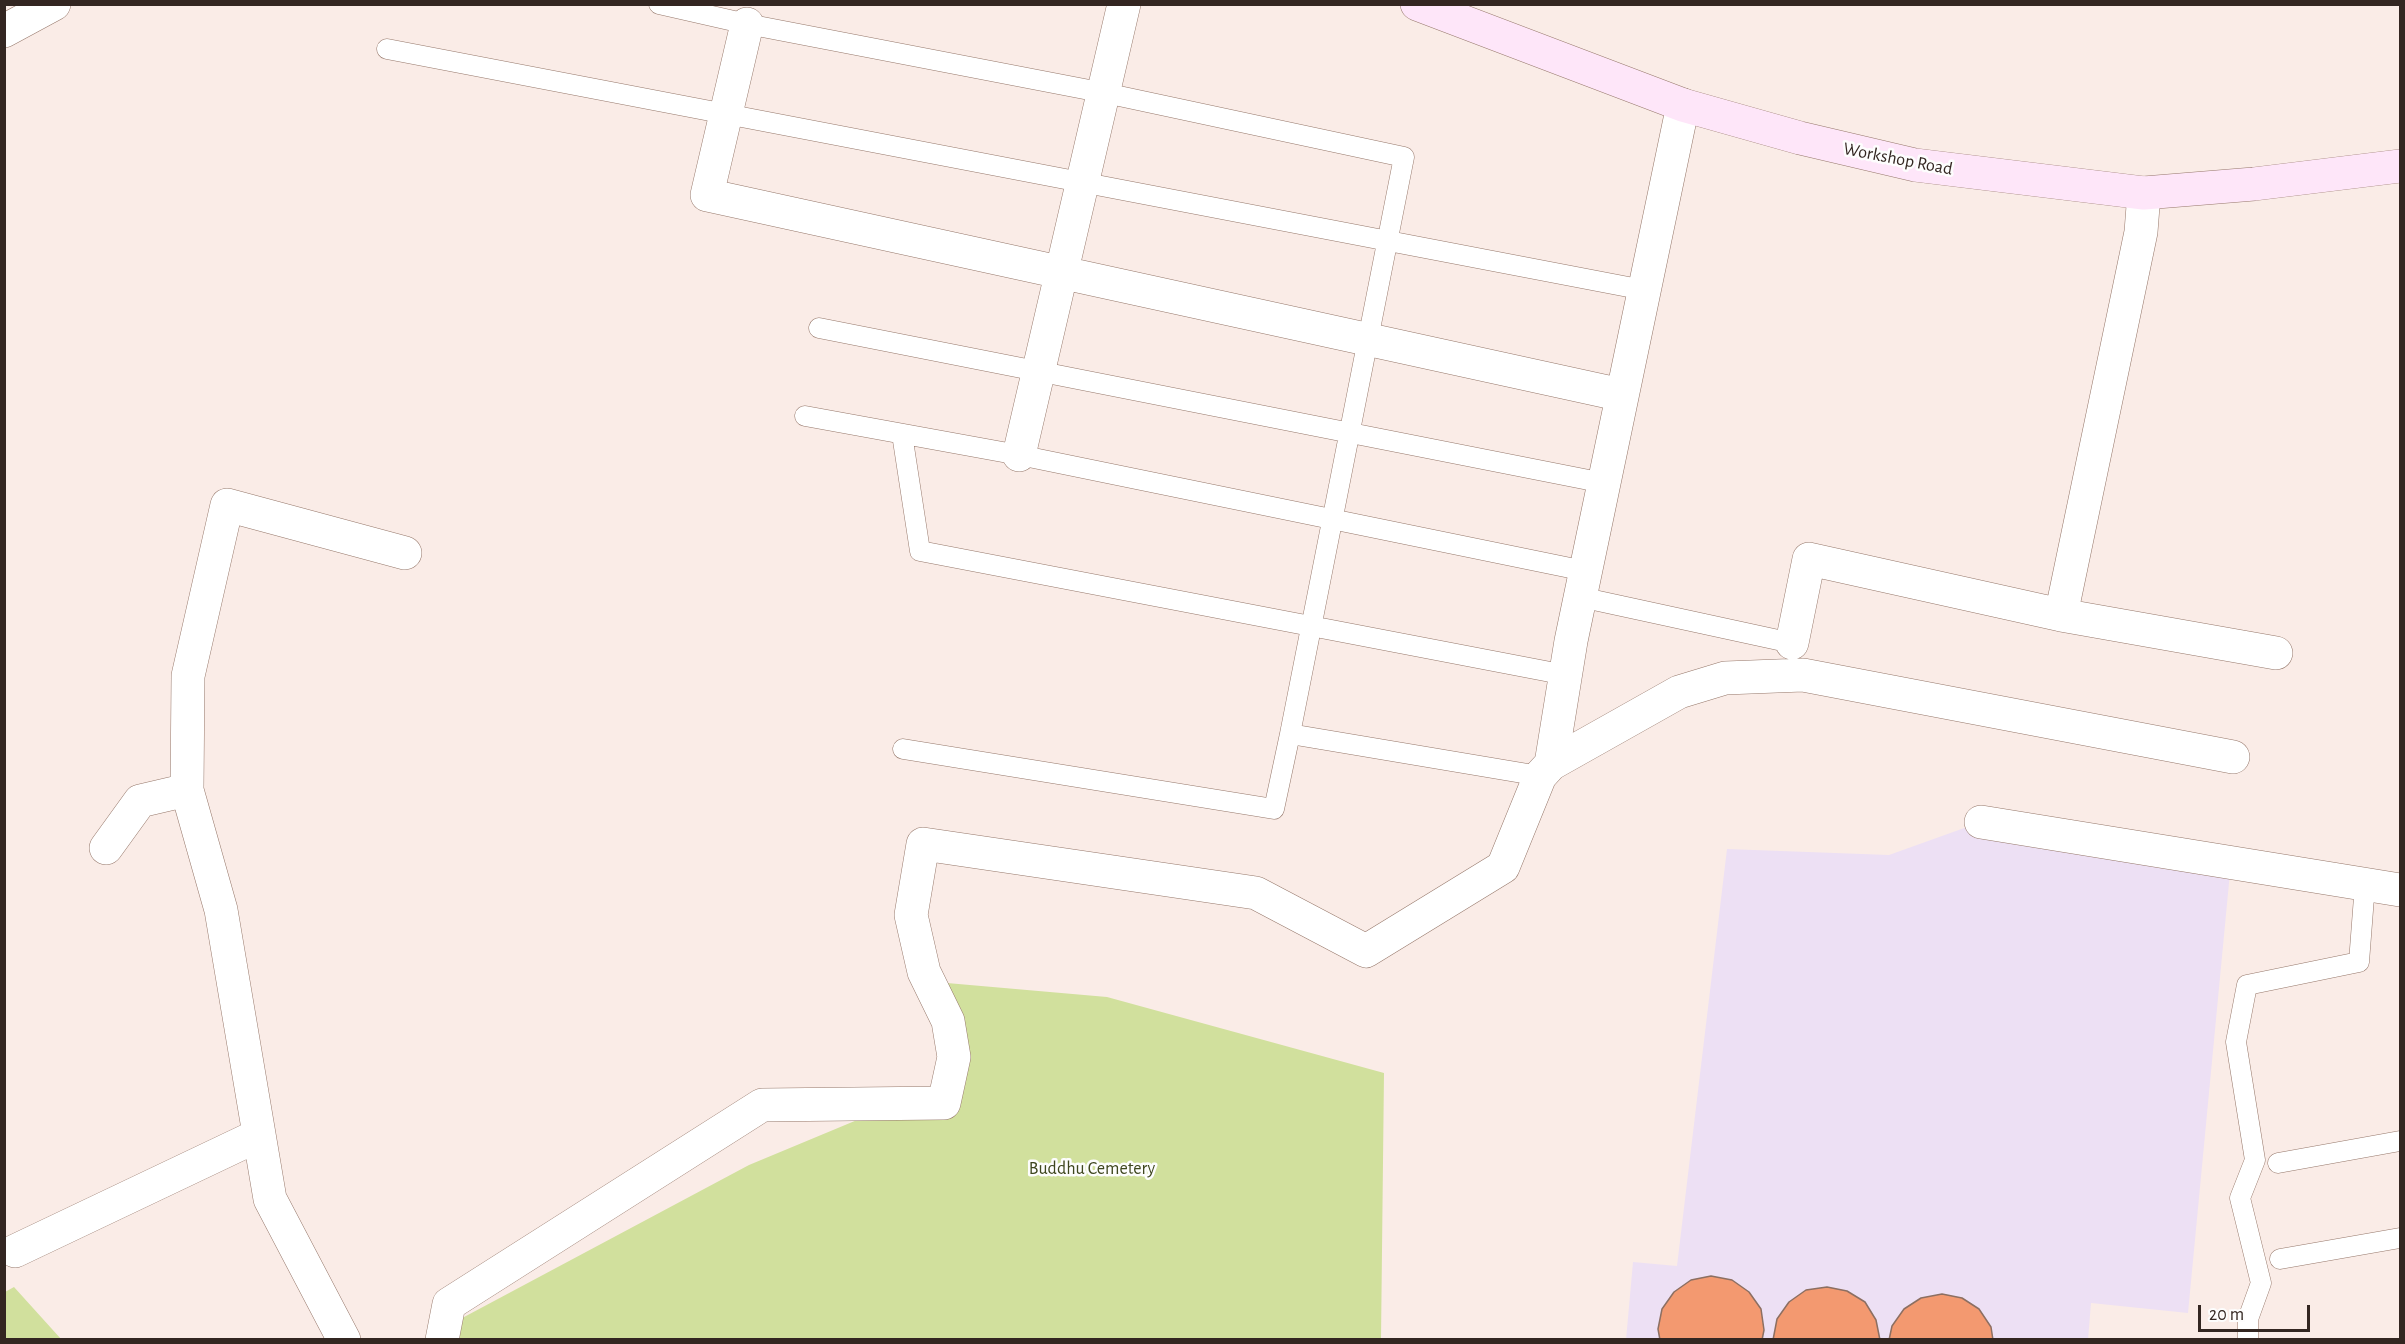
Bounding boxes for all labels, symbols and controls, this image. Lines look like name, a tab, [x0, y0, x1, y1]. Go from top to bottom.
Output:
street label: Workshop Road	[1842, 138, 1954, 180]
park label: Buddhu Cemetery	[1029, 1158, 1155, 1180]
scale bar	[2201, 1293, 2314, 1331]
text: 20 m	[2209, 1306, 2244, 1324]

